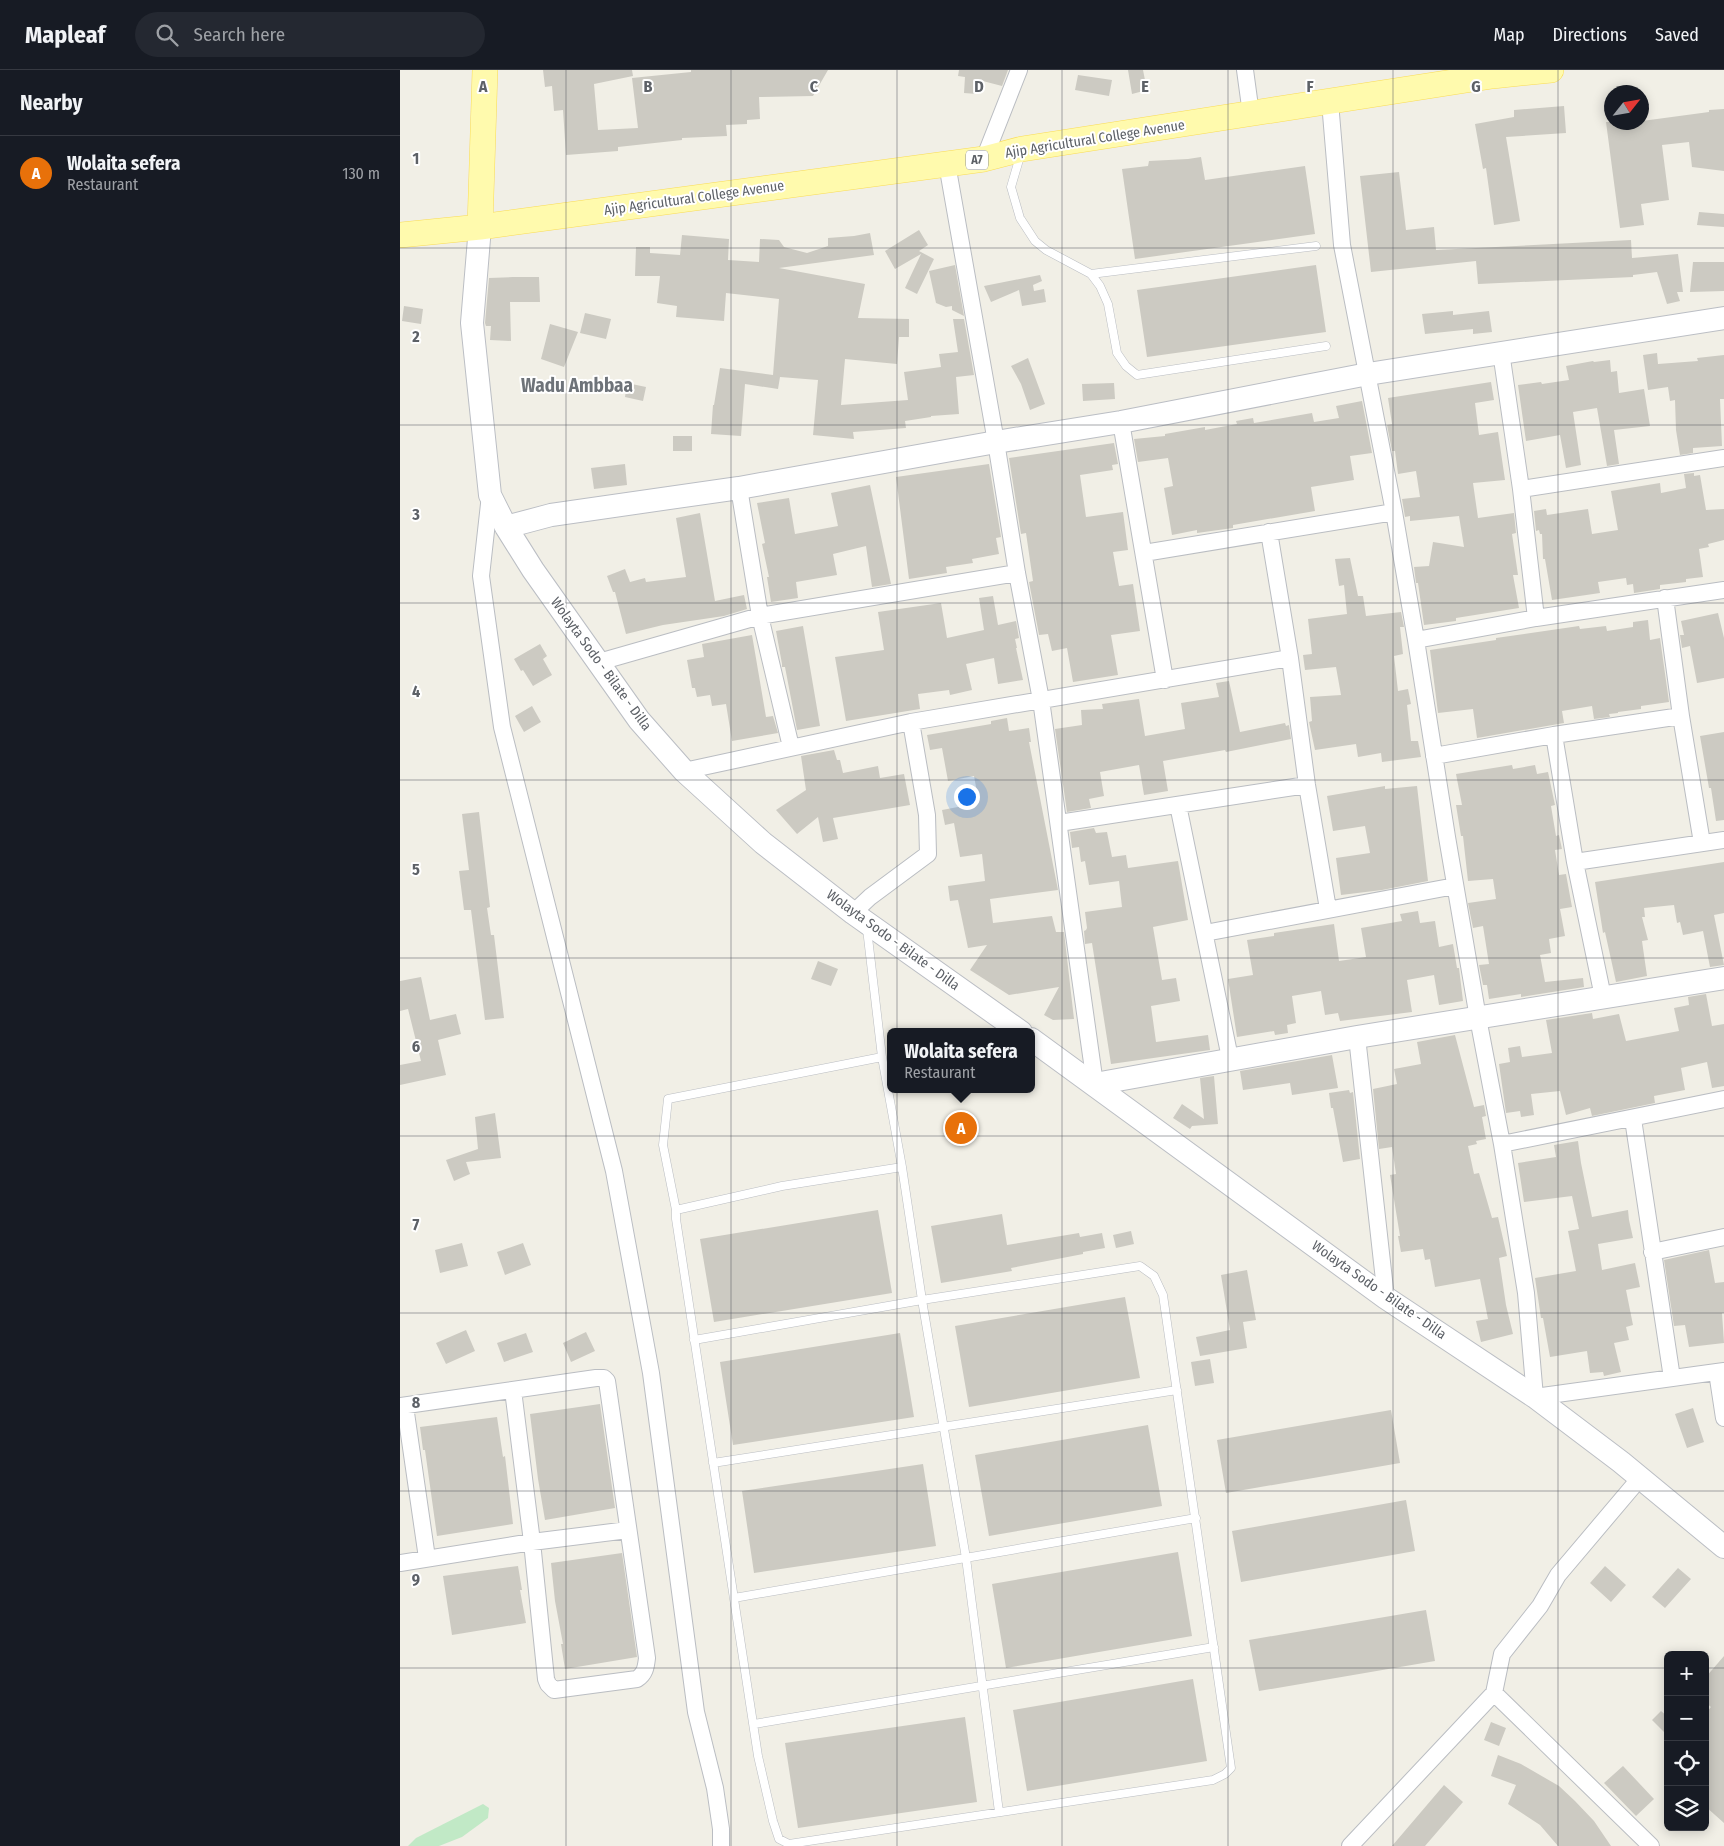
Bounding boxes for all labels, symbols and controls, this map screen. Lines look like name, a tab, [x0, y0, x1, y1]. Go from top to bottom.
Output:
search box	[135, 12, 485, 57]
text: Mapleaf	[25, 21, 105, 49]
icon: search	[153, 21, 181, 49]
text: Search here	[193, 23, 285, 46]
text: Map	[1493, 24, 1525, 46]
text: Directions	[1553, 24, 1627, 46]
text: Saved	[1655, 24, 1699, 46]
text: A	[478, 77, 488, 96]
text: B	[644, 77, 653, 96]
text: C	[810, 77, 819, 96]
text: D	[974, 77, 984, 96]
text: E	[1141, 77, 1149, 96]
text: F	[1306, 77, 1314, 96]
text: G	[1471, 77, 1481, 96]
north arrow	[1604, 85, 1649, 130]
text: Nearby	[20, 90, 82, 116]
street label: Ajip Agricultural College Avenue	[1004, 116, 1186, 162]
text: 1	[413, 149, 419, 168]
road number: A7	[966, 150, 988, 170]
text: Wolaita sefera	[67, 152, 180, 175]
text: A	[32, 164, 40, 183]
text: 130 m	[342, 164, 380, 183]
text: Restaurant	[67, 175, 138, 194]
street label: Ajip Agricultural College Avenue	[603, 177, 785, 219]
text: 2	[411, 327, 420, 346]
district label: Wadu Ambbaa	[521, 374, 633, 397]
text: 3	[411, 505, 420, 524]
street label: Wolayta Sodo - Bilate - Dilla	[547, 594, 655, 734]
text: 4	[412, 682, 420, 701]
your location	[954, 784, 980, 810]
text: 5	[412, 860, 420, 879]
street label: Wolayta Sodo - Bilate - Dilla	[823, 886, 963, 994]
popup	[887, 1028, 1035, 1093]
text: 6	[412, 1037, 420, 1056]
text: Wolaita sefera	[904, 1040, 1018, 1063]
text: Restaurant	[904, 1063, 975, 1082]
pin: A	[945, 1109, 977, 1147]
text: 7	[413, 1215, 420, 1234]
street label: Wolayta Sodo - Bilate - Dilla	[1308, 1237, 1450, 1343]
text: 8	[412, 1393, 421, 1412]
text: 9	[412, 1570, 420, 1589]
map controls	[1664, 1651, 1709, 1831]
button: +	[1664, 1651, 1709, 1696]
button: −	[1664, 1696, 1709, 1741]
button: locate	[1664, 1741, 1709, 1786]
button: layers	[1664, 1786, 1709, 1831]

